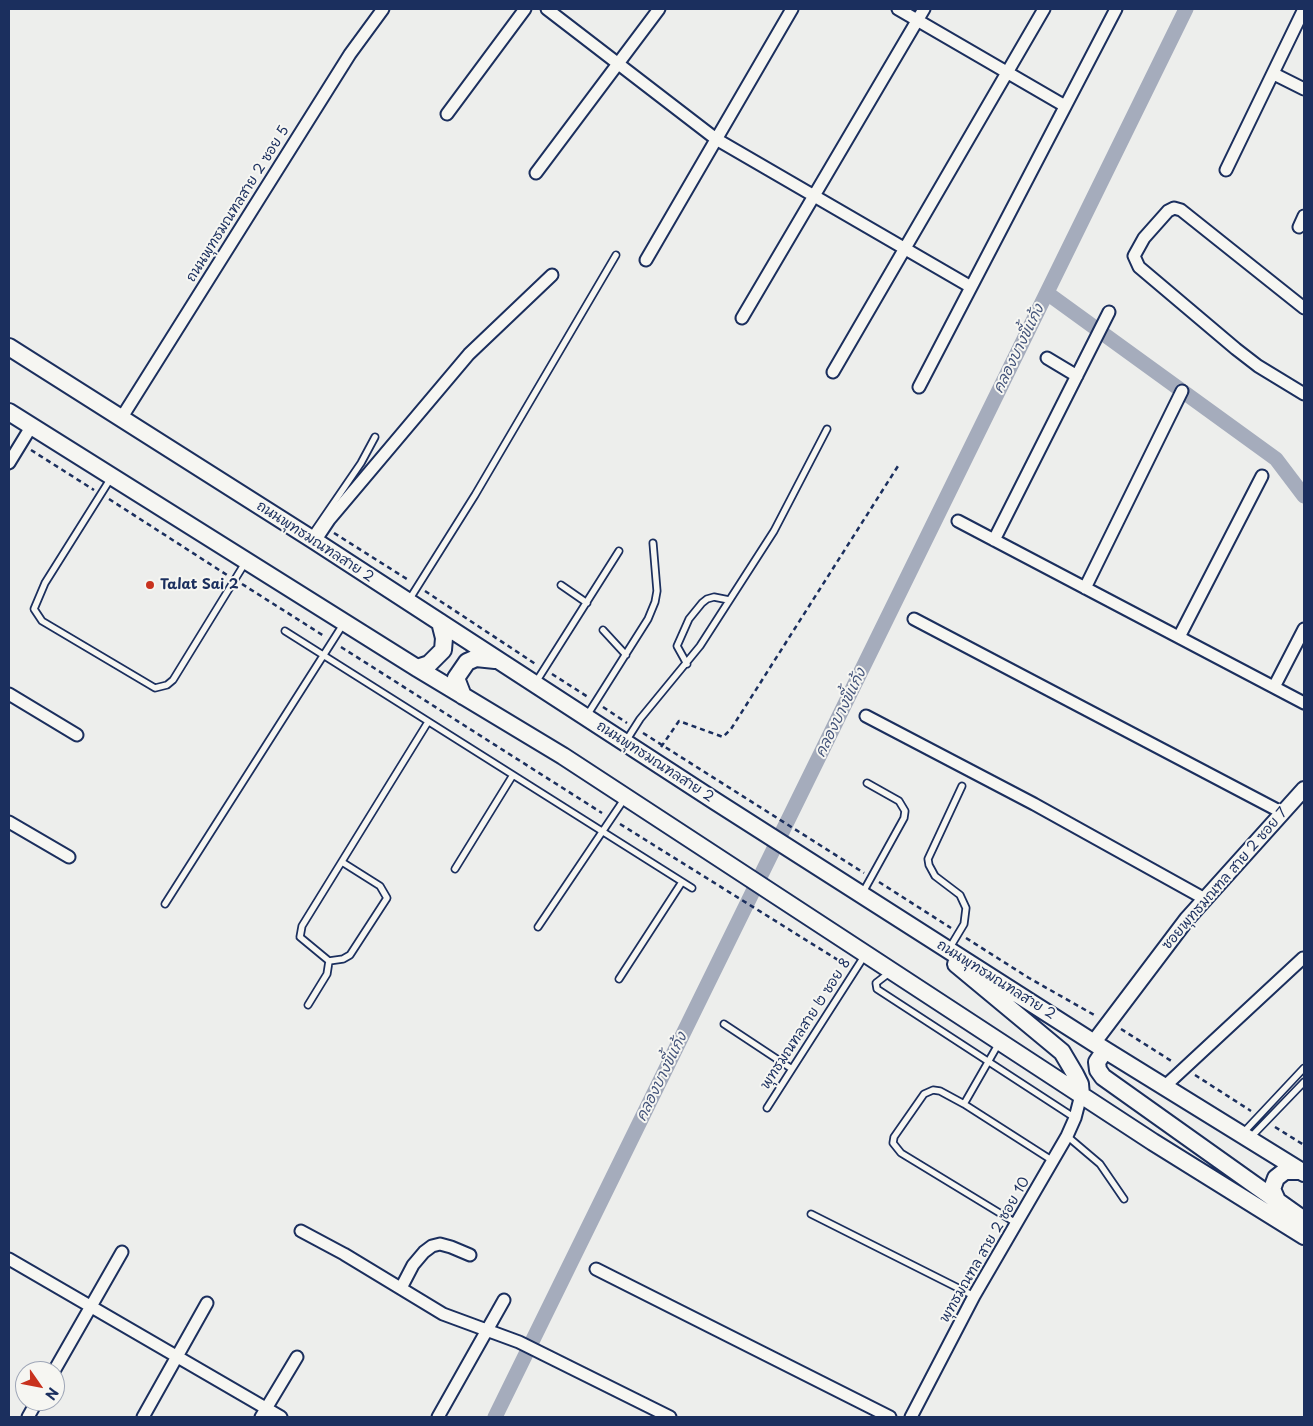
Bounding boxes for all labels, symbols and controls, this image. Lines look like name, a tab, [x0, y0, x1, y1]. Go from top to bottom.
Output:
street label: ถนนพุทธมณฑลสาย 2 ซอย 5	[183, 123, 293, 285]
water label: คลองบางขี้แก้ง	[990, 302, 1048, 396]
street label: ถนนพุทธมณฑลสาย 2	[253, 498, 377, 586]
place label: Talat Sai 2	[160, 577, 238, 593]
marker: Talat Sai 2	[144, 579, 156, 591]
water label: คลองบางขี้แก้ง	[812, 666, 870, 760]
street label: ถนนพุทธมณฑลสาย 2	[593, 718, 717, 806]
street label: ซอยพุทธมณฑล สาย 2 ซอย 7	[1159, 804, 1291, 954]
street label: ถนนพุทธมณฑลสาย 2	[934, 937, 1058, 1023]
street label: พุทธมณฑลสาย ๒ ซอย 8	[757, 955, 855, 1093]
water label: คลองบางขี้แก้ง	[633, 1030, 691, 1124]
street label: พุทธมณฑล สาย 2 ซอย 10	[936, 1174, 1034, 1326]
north arrow	[15, 1361, 65, 1411]
text: N	[40, 1384, 64, 1404]

